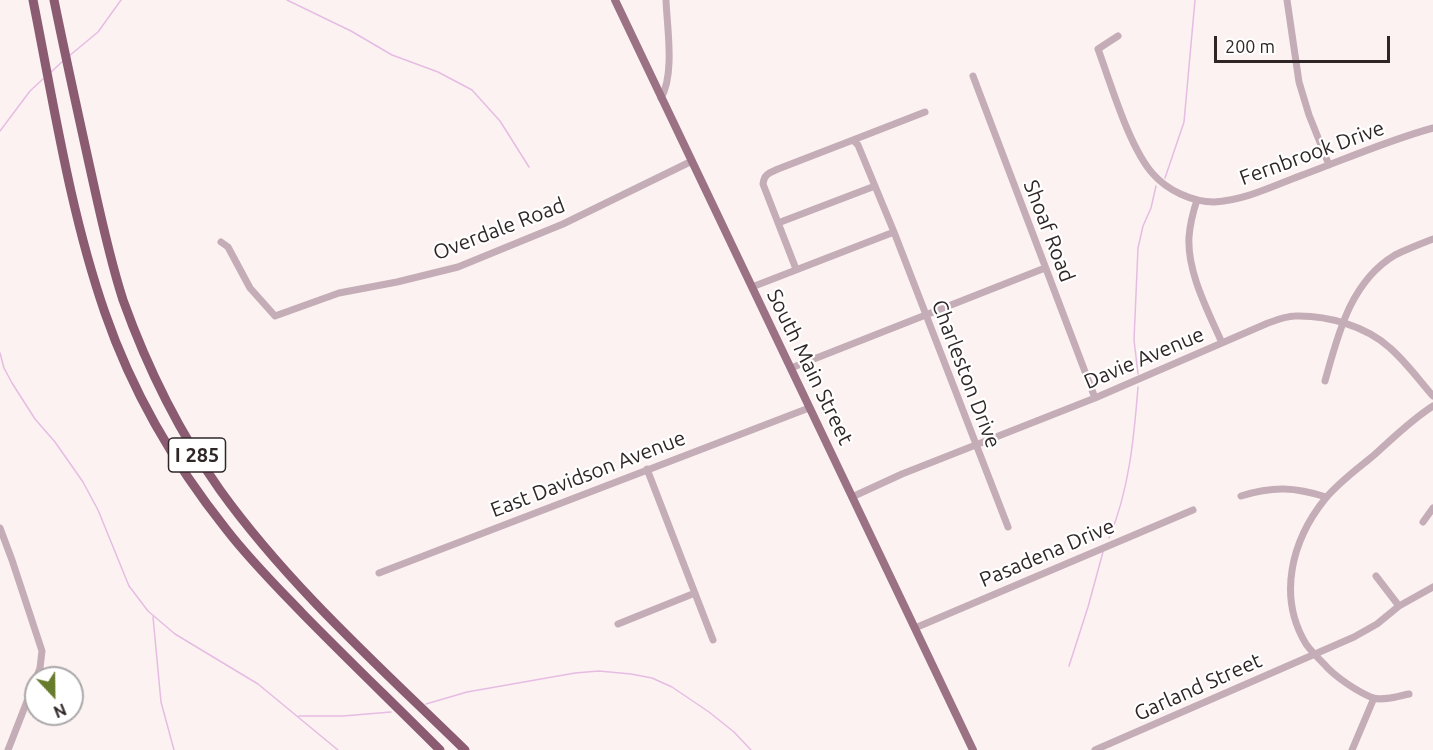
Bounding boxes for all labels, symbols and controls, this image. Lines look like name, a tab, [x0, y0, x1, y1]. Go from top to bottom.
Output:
scale bar	[1217, 24, 1392, 62]
text: 200 m	[1225, 36, 1275, 56]
street label: Fernbrook Drive	[1236, 115, 1388, 191]
street label: Shoaf Road	[1018, 176, 1080, 286]
street label: Overdale Road	[429, 192, 569, 266]
street label: South Main Street	[761, 285, 859, 449]
street label: Charleston Drive	[926, 296, 1006, 452]
street label: Davie Avenue	[1080, 321, 1208, 395]
street label: East Davidson Avenue	[487, 425, 689, 523]
road number: I 285	[168, 438, 226, 472]
street label: Pasadena Drive	[976, 513, 1118, 593]
street label: Garland Street	[1130, 648, 1266, 726]
north arrow	[24, 666, 84, 726]
text: N	[51, 700, 69, 721]

